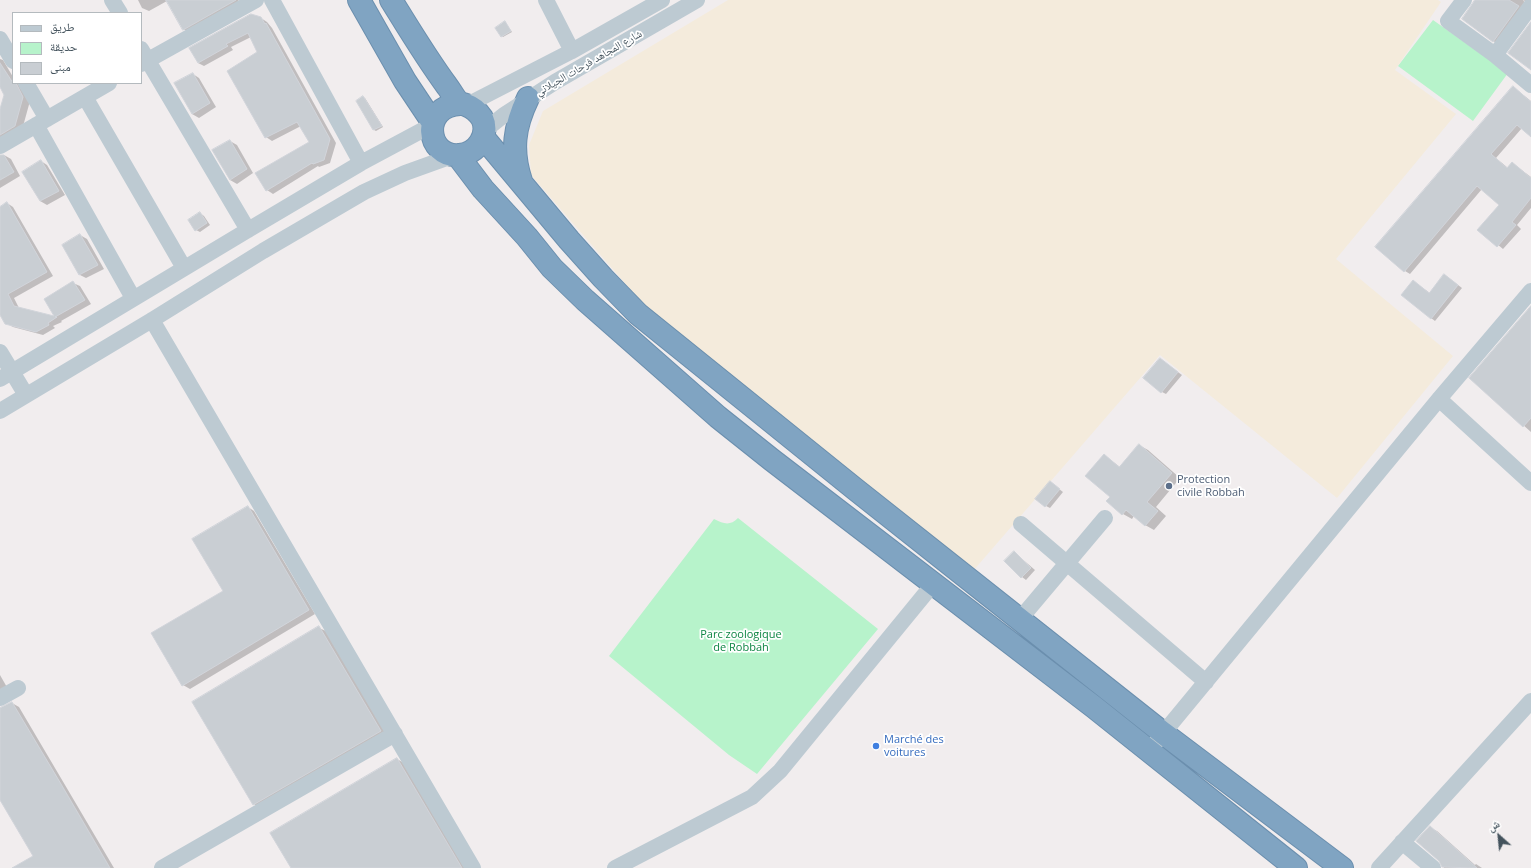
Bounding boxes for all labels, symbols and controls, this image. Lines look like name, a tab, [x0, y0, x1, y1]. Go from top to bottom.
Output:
legend	[12, 12, 142, 84]
text: طريق	[50, 18, 75, 35]
street label: شارع المجاهد فرحات الجيلاني	[533, 27, 645, 99]
text: حديقة	[50, 38, 78, 55]
text: مبنى	[50, 58, 71, 75]
place label: Protection civile Robbah	[1177, 473, 1245, 499]
marker: Protection civile Robbah	[1164, 481, 1174, 491]
park label: Parc zoologique de Robbah	[700, 628, 782, 654]
place label: Marché des voitures	[884, 733, 944, 759]
marker: Marché des voitures	[871, 741, 881, 751]
north arrow	[1479, 816, 1519, 856]
text: ش	[1485, 816, 1502, 834]

